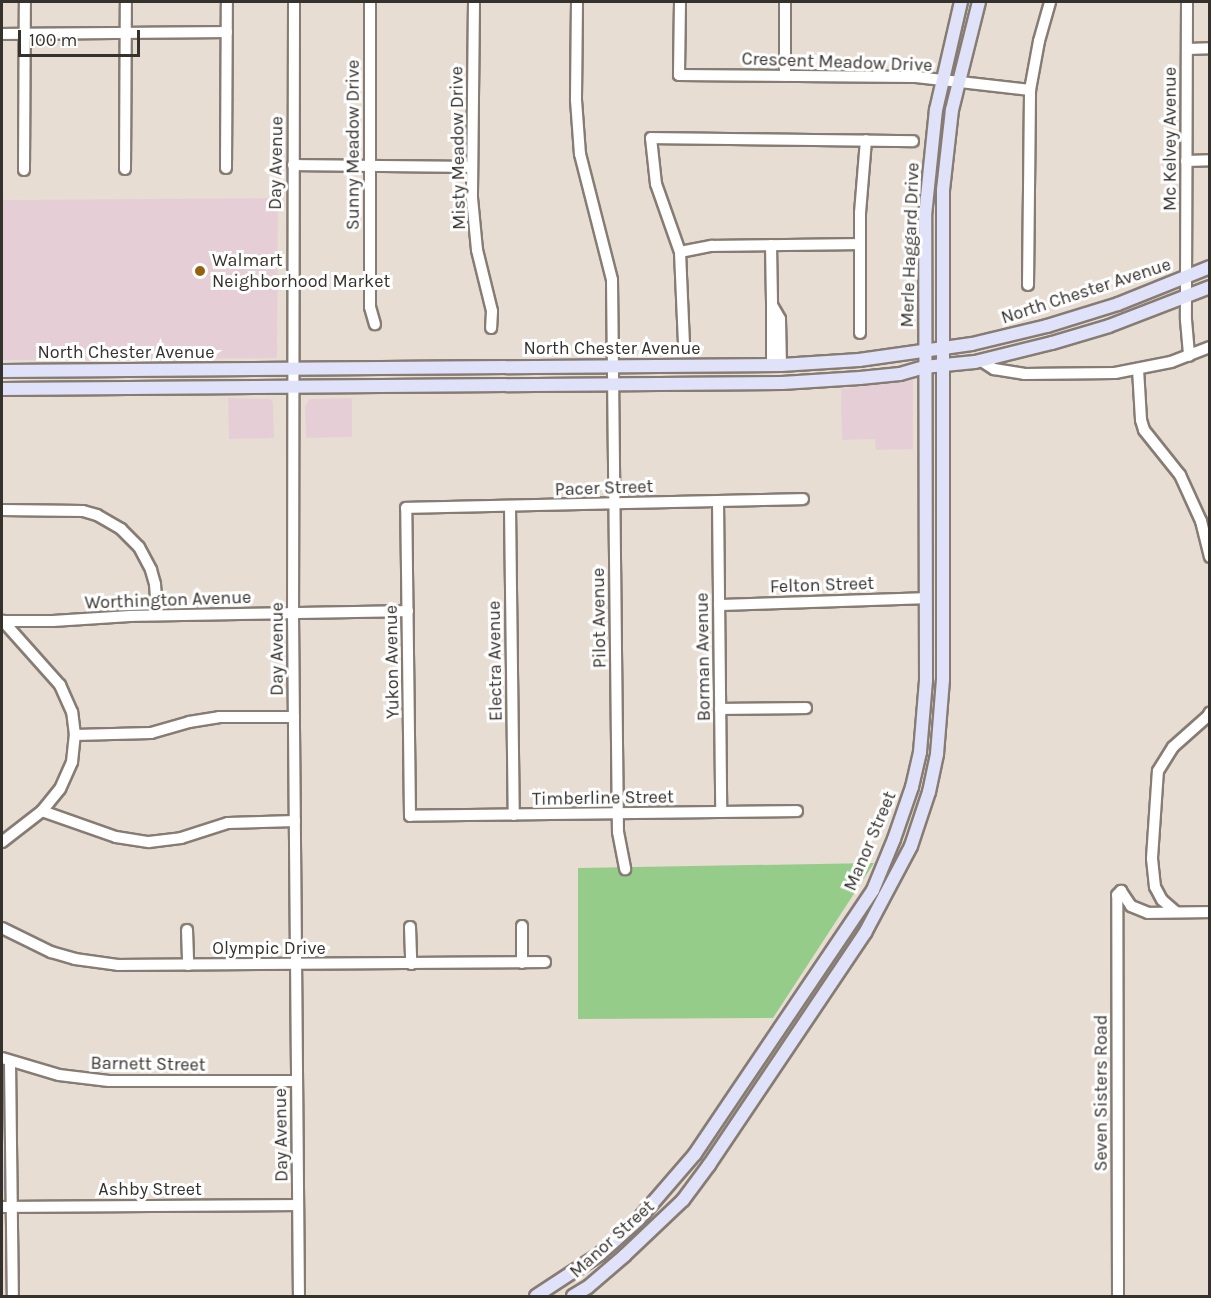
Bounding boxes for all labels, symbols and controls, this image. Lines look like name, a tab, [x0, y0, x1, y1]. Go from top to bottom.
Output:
scale bar	[21, 18, 142, 56]
text: 100 m	[29, 29, 77, 51]
street label: Crescent Meadow Drive	[741, 48, 933, 76]
street label: Sunny Meadow Drive	[342, 60, 364, 230]
street label: Misty Meadow Drive	[446, 66, 470, 230]
street label: Mc Kelvey Avenue	[1159, 67, 1181, 211]
street label: Day Avenue	[264, 116, 288, 210]
street label: Merle Haggard Drive	[896, 162, 924, 328]
place label: Walmart Neighborhood Market	[212, 250, 390, 292]
street label: North Chester Avenue	[998, 253, 1174, 329]
marker: Walmart Neighborhood Market	[193, 264, 207, 278]
street label: North Chester Avenue	[523, 337, 701, 359]
street label: North Chester Avenue	[37, 341, 215, 363]
street label: Pacer Street	[554, 475, 654, 501]
street label: Pilot Avenue	[587, 568, 611, 668]
street label: Felton Street	[769, 572, 875, 598]
street label: Worthington Avenue	[84, 586, 252, 614]
street label: Borman Avenue	[691, 592, 715, 722]
street label: Electra Avenue	[483, 601, 507, 721]
street label: Day Avenue	[266, 602, 288, 696]
street label: Yukon Avenue	[380, 605, 404, 719]
street label: Timberline Street	[532, 786, 674, 810]
street label: Manor Street	[839, 788, 901, 894]
street label: Olympic Drive	[212, 937, 326, 959]
street label: Seven Sisters Road	[1090, 1015, 1112, 1171]
street label: Barnett Street	[90, 1052, 206, 1076]
street label: Day Avenue	[269, 1088, 293, 1182]
street label: Ashby Street	[98, 1178, 202, 1200]
street label: Manor Street	[565, 1195, 659, 1283]

